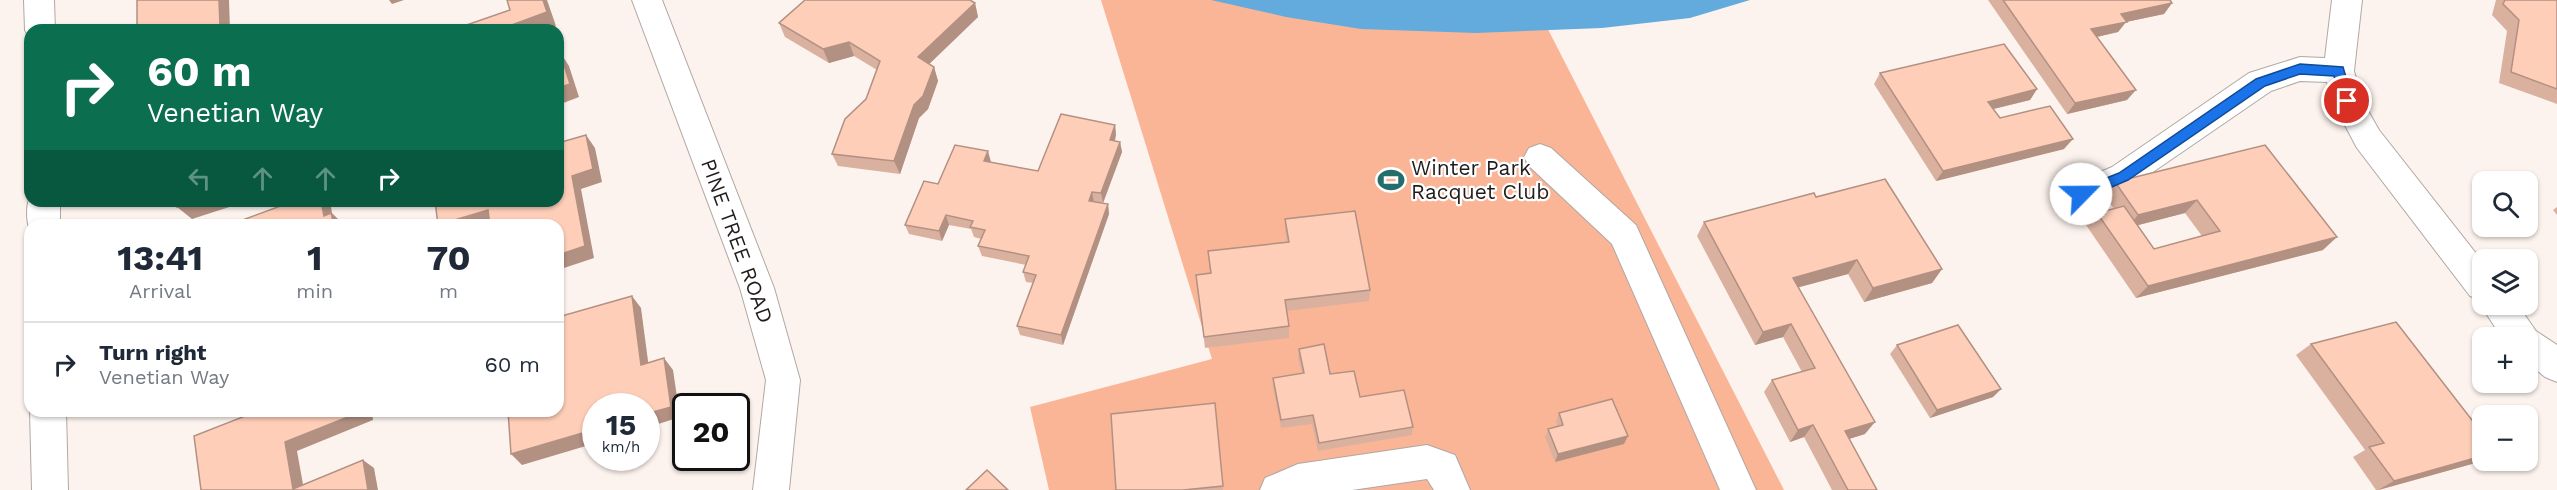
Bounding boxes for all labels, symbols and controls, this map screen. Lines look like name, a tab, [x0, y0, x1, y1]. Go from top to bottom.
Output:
text: 60 m	[147, 47, 251, 96]
icon: right	[48, 48, 126, 126]
pin	[2321, 75, 2372, 126]
icon: arrive	[2330, 84, 2363, 117]
text: Venetian Way	[147, 97, 323, 129]
street label: PINE TREE ROAD	[696, 155, 779, 326]
place label: Winter Park Racquet Club	[1411, 155, 1549, 204]
icon: left	[183, 162, 216, 195]
icon: ahead	[246, 162, 279, 195]
icon: ahead	[309, 162, 342, 195]
icon: right	[372, 162, 405, 195]
position arrow	[2049, 162, 2113, 226]
sports icon: Winter Park Racquet Club	[1376, 165, 1406, 195]
map controls	[2472, 171, 2538, 471]
button: search	[2472, 171, 2538, 237]
text: 13:41	[117, 237, 203, 279]
text: 1	[307, 237, 323, 279]
text: 70	[426, 237, 471, 279]
button: layers	[2472, 249, 2538, 315]
text: Arrival	[129, 279, 191, 303]
text: min	[296, 279, 333, 303]
text: m	[439, 279, 458, 303]
button: +	[2472, 327, 2538, 393]
text: Turn right	[99, 340, 206, 365]
icon: right	[48, 348, 81, 381]
text: 60 m	[484, 352, 540, 377]
text: Venetian Way	[99, 365, 229, 389]
speed limit sign: 20	[672, 393, 750, 471]
button: −	[2472, 405, 2538, 471]
text: 15	[606, 407, 636, 442]
text: km/h	[602, 438, 640, 456]

